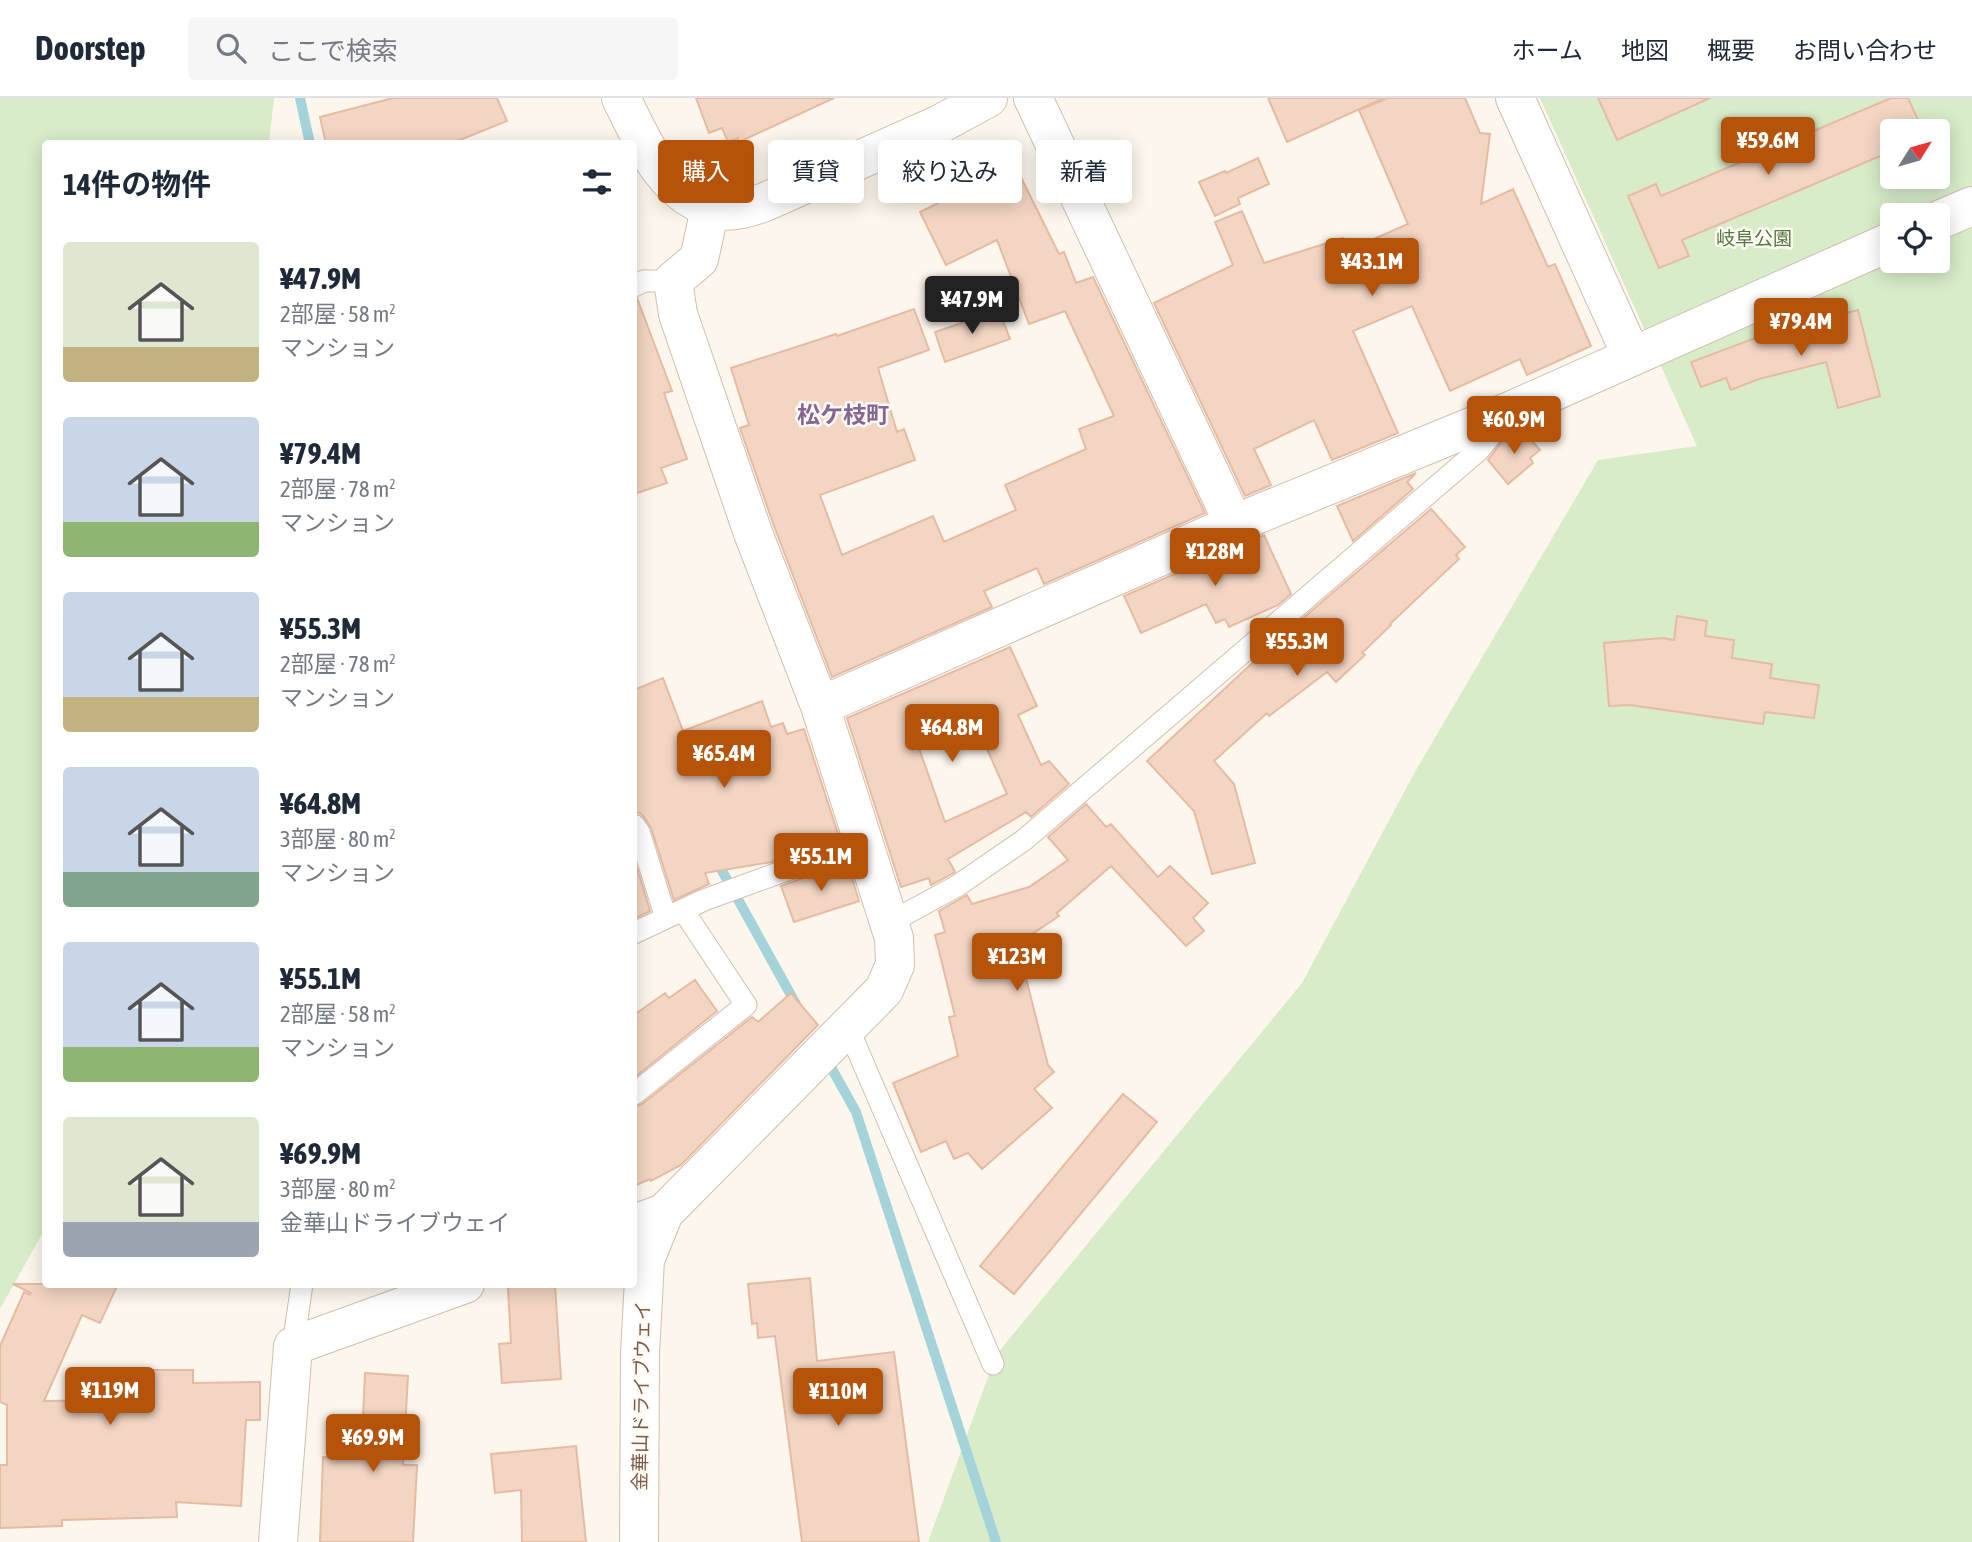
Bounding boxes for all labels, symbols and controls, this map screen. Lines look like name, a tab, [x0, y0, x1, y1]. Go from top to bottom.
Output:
search box	[188, 17, 678, 80]
text: Doorstep	[35, 29, 146, 67]
icon: search	[212, 29, 250, 67]
text: ここで検索	[268, 36, 398, 66]
text: ホーム	[1512, 37, 1583, 64]
text: 地図	[1621, 37, 1669, 64]
text: 概要	[1707, 37, 1755, 64]
text: お問い合わせ	[1793, 37, 1937, 64]
pin: ¥59.6M	[1711, 118, 1825, 177]
north arrow	[1880, 119, 1950, 189]
map controls	[1880, 119, 1950, 273]
text: ¥59.6M	[1737, 127, 1799, 153]
chip: 購入	[658, 140, 754, 203]
chip: 賃貸	[768, 140, 864, 203]
chip: 絞り込み	[878, 140, 1022, 203]
chip: 新着	[1036, 140, 1132, 203]
icon: filters	[578, 163, 616, 201]
text: 14件の物件	[63, 167, 211, 201]
button: locate	[1880, 203, 1950, 273]
park label: 岐阜公園	[1716, 227, 1792, 249]
pin: ¥43.1M	[1315, 238, 1429, 298]
text: ¥43.1M	[1341, 248, 1403, 274]
text: ¥47.9M	[280, 261, 361, 295]
icon: home	[119, 270, 203, 354]
pin: ¥47.9M	[915, 276, 1029, 336]
text: ¥47.9M	[941, 286, 1003, 312]
pin: ¥79.4M	[1744, 299, 1858, 358]
text: 2部屋 · 58 m²	[280, 301, 396, 327]
text: ¥79.4M	[1770, 308, 1832, 334]
text: マンション	[280, 335, 395, 361]
pin: ¥60.9M	[1457, 396, 1571, 456]
district label: 松ケ枝町	[797, 402, 889, 428]
text: ¥60.9M	[1483, 406, 1545, 432]
text: ¥79.4M	[280, 436, 361, 470]
icon: home	[119, 445, 203, 529]
text: 2部屋 · 78 m²	[280, 476, 396, 502]
text: マンション	[280, 510, 395, 536]
pin: ¥128M	[1166, 528, 1264, 588]
text: ¥128M	[1186, 538, 1244, 564]
text: ¥55.3M	[280, 611, 361, 645]
pin: ¥55.3M	[1240, 618, 1354, 678]
icon: home	[119, 620, 203, 704]
text: ¥55.3M	[1266, 628, 1328, 654]
text: 2部屋 · 78 m²	[280, 651, 396, 677]
text: マンション	[280, 685, 395, 711]
pin: ¥64.8M	[895, 704, 1009, 764]
text: ¥64.8M	[921, 714, 983, 740]
pin: ¥65.4M	[667, 730, 781, 790]
text: ¥65.4M	[693, 740, 755, 766]
text: ¥64.8M	[280, 786, 361, 820]
icon: home	[119, 795, 203, 879]
text: 3部屋 · 80 m²	[280, 826, 396, 852]
pin: ¥55.1M	[764, 834, 878, 893]
text: ¥55.1M	[790, 843, 852, 869]
text: マンション	[280, 860, 395, 886]
pin: ¥123M	[968, 934, 1066, 993]
text: ¥123M	[988, 943, 1046, 969]
text: ¥55.1M	[280, 961, 361, 995]
icon: home	[119, 970, 203, 1054]
text: 2部屋 · 58 m²	[280, 1001, 396, 1027]
text: マンション	[280, 1035, 395, 1061]
text: ¥69.9M	[280, 1136, 361, 1170]
icon: home	[119, 1145, 203, 1229]
text: 3部屋 · 80 m²	[280, 1176, 396, 1202]
text: 金華山ドライブウェイ	[280, 1210, 510, 1236]
street label: 金華山ドライブウェイ	[628, 1301, 654, 1491]
pin: ¥119M	[61, 1368, 159, 1427]
pin: ¥110M	[789, 1368, 887, 1428]
text: ¥119M	[81, 1377, 139, 1403]
text: ¥110M	[809, 1378, 867, 1404]
pin: ¥69.9M	[316, 1414, 430, 1474]
text: ¥69.9M	[342, 1424, 404, 1450]

